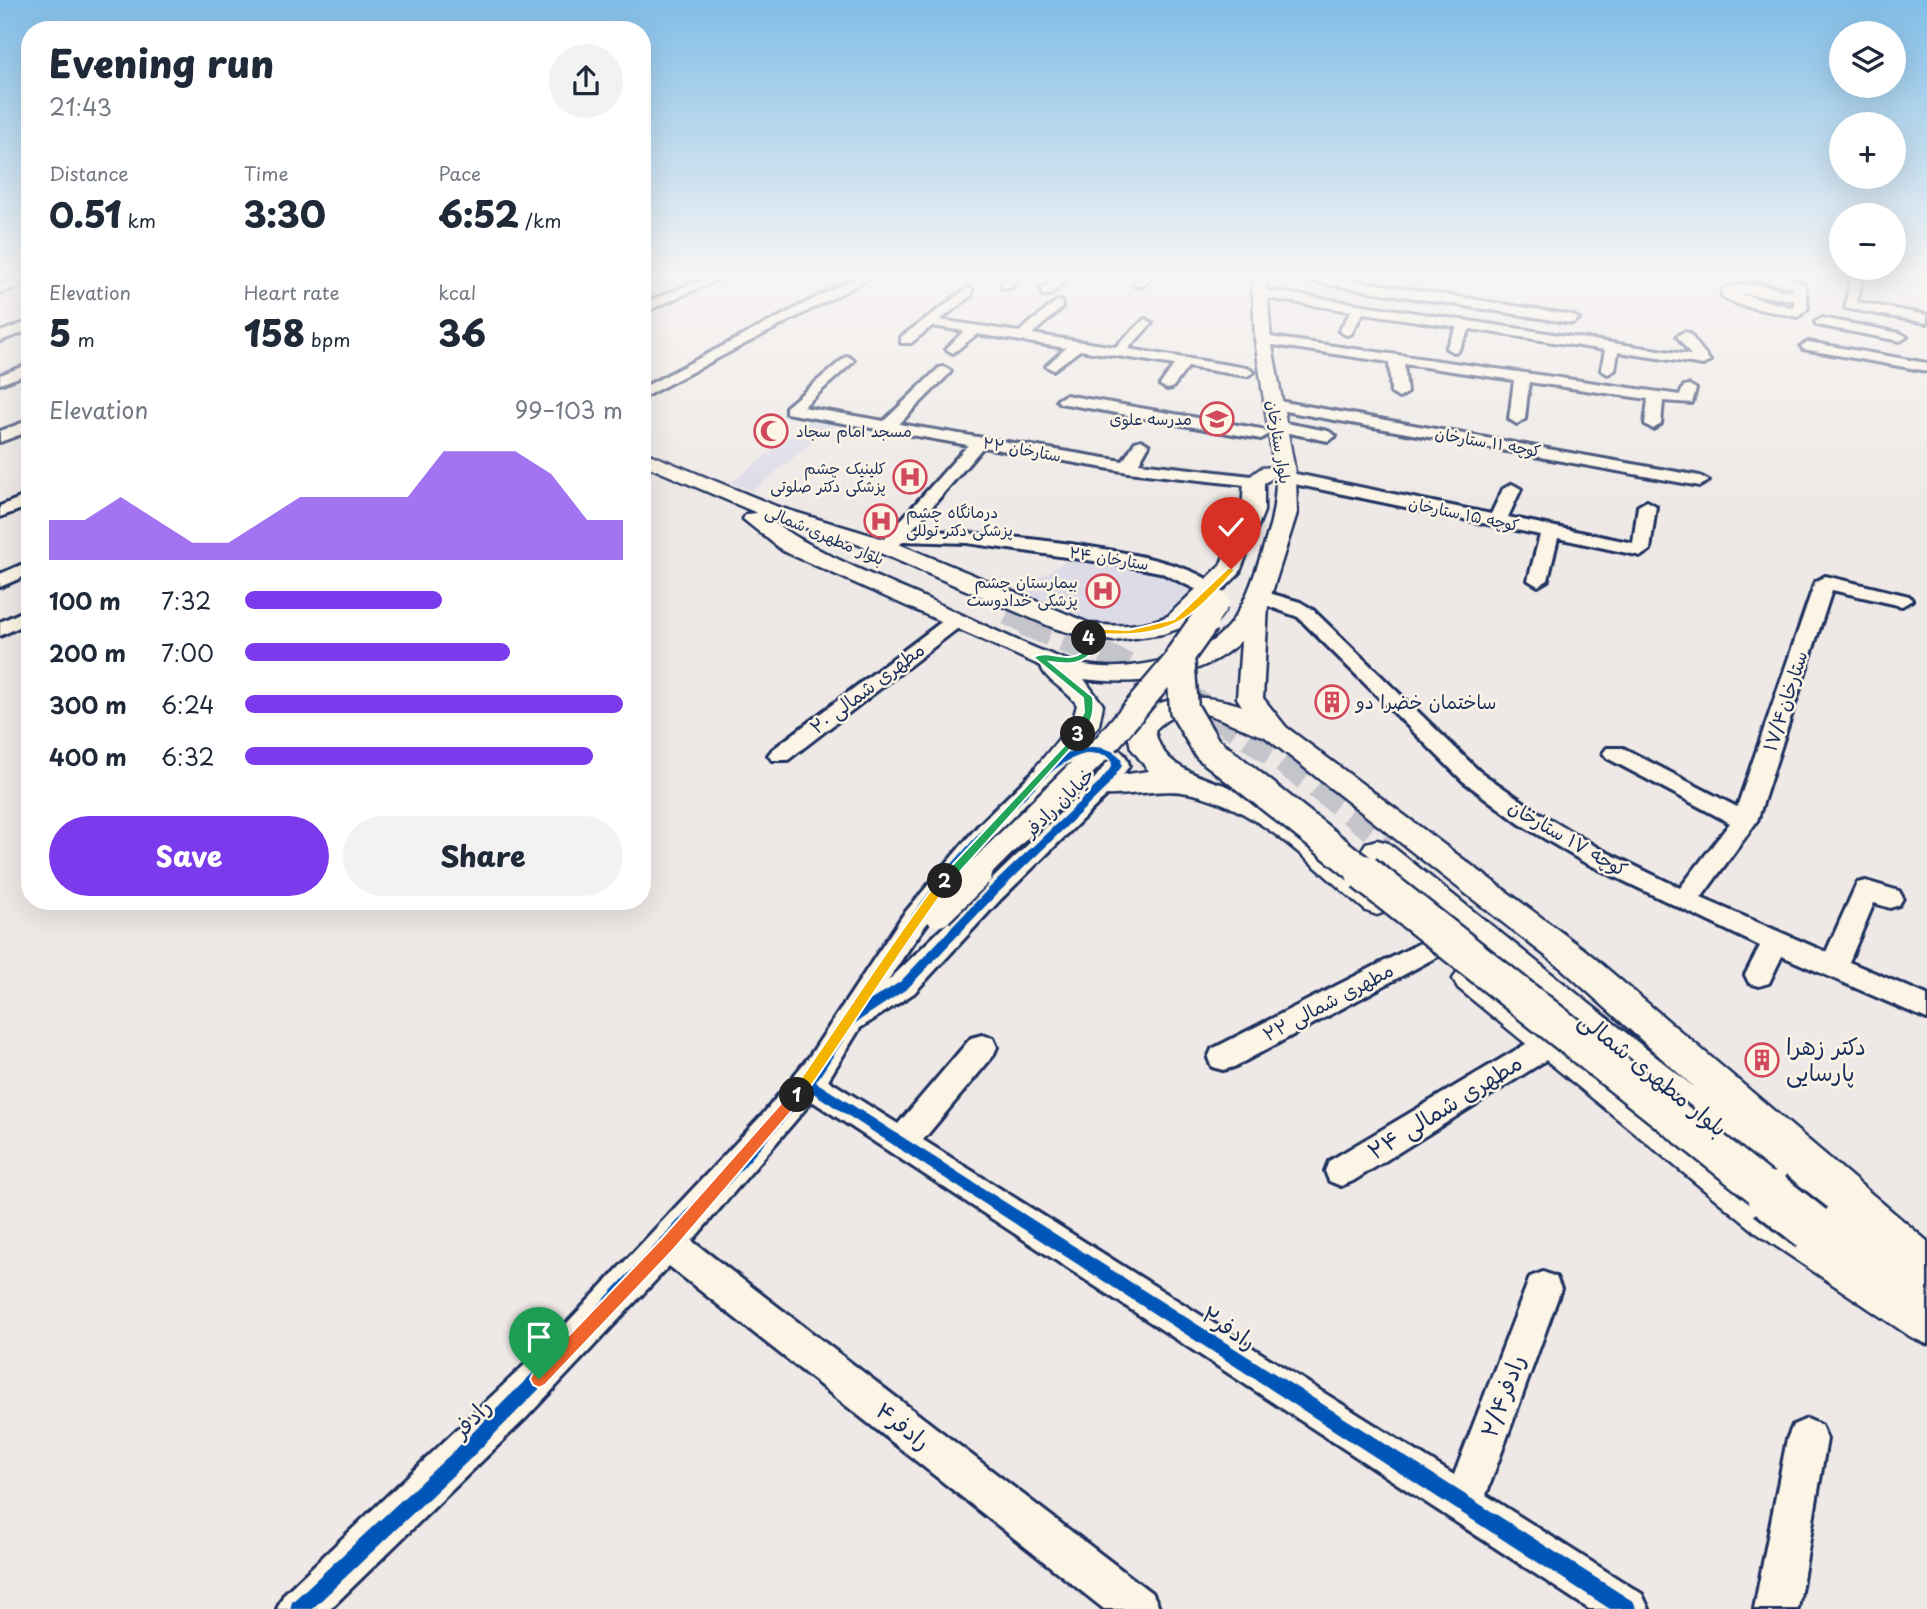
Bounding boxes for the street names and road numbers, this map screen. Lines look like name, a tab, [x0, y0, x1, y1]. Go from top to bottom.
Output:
street label: بلوار ستارخان	[1262, 398, 1298, 485]
street label: کوچه ۱۱ ستارخان	[1433, 420, 1543, 462]
street label: ۲۲ ستارخان	[981, 429, 1063, 467]
street label: کوچه ۱۵ ستارخان	[1407, 490, 1522, 536]
street label: بلوار مطهرى شمالى	[762, 498, 889, 570]
street label: ۲۴ ستارخان	[1068, 539, 1151, 575]
street label: ۲۰ مطهری شمالی	[803, 635, 930, 740]
street label: ستارخان۱۷/۴	[1755, 647, 1814, 755]
street label: خیابان رادفر	[1015, 760, 1100, 844]
street label: کوچه ۱۷ ستارخان	[1504, 792, 1633, 883]
street label: مطهرى شمالى ۲۲	[1257, 955, 1398, 1047]
street label: بلوار مطهرى شمالى	[1572, 1002, 1736, 1144]
street label: مطهرى شمالى ۲۴	[1360, 1044, 1528, 1167]
street label: رادفر۲	[1195, 1296, 1264, 1358]
street label: رادفر۲/۴	[1470, 1349, 1533, 1442]
street label: رادفر	[442, 1389, 499, 1446]
street label: رادفر۴	[869, 1392, 939, 1457]

